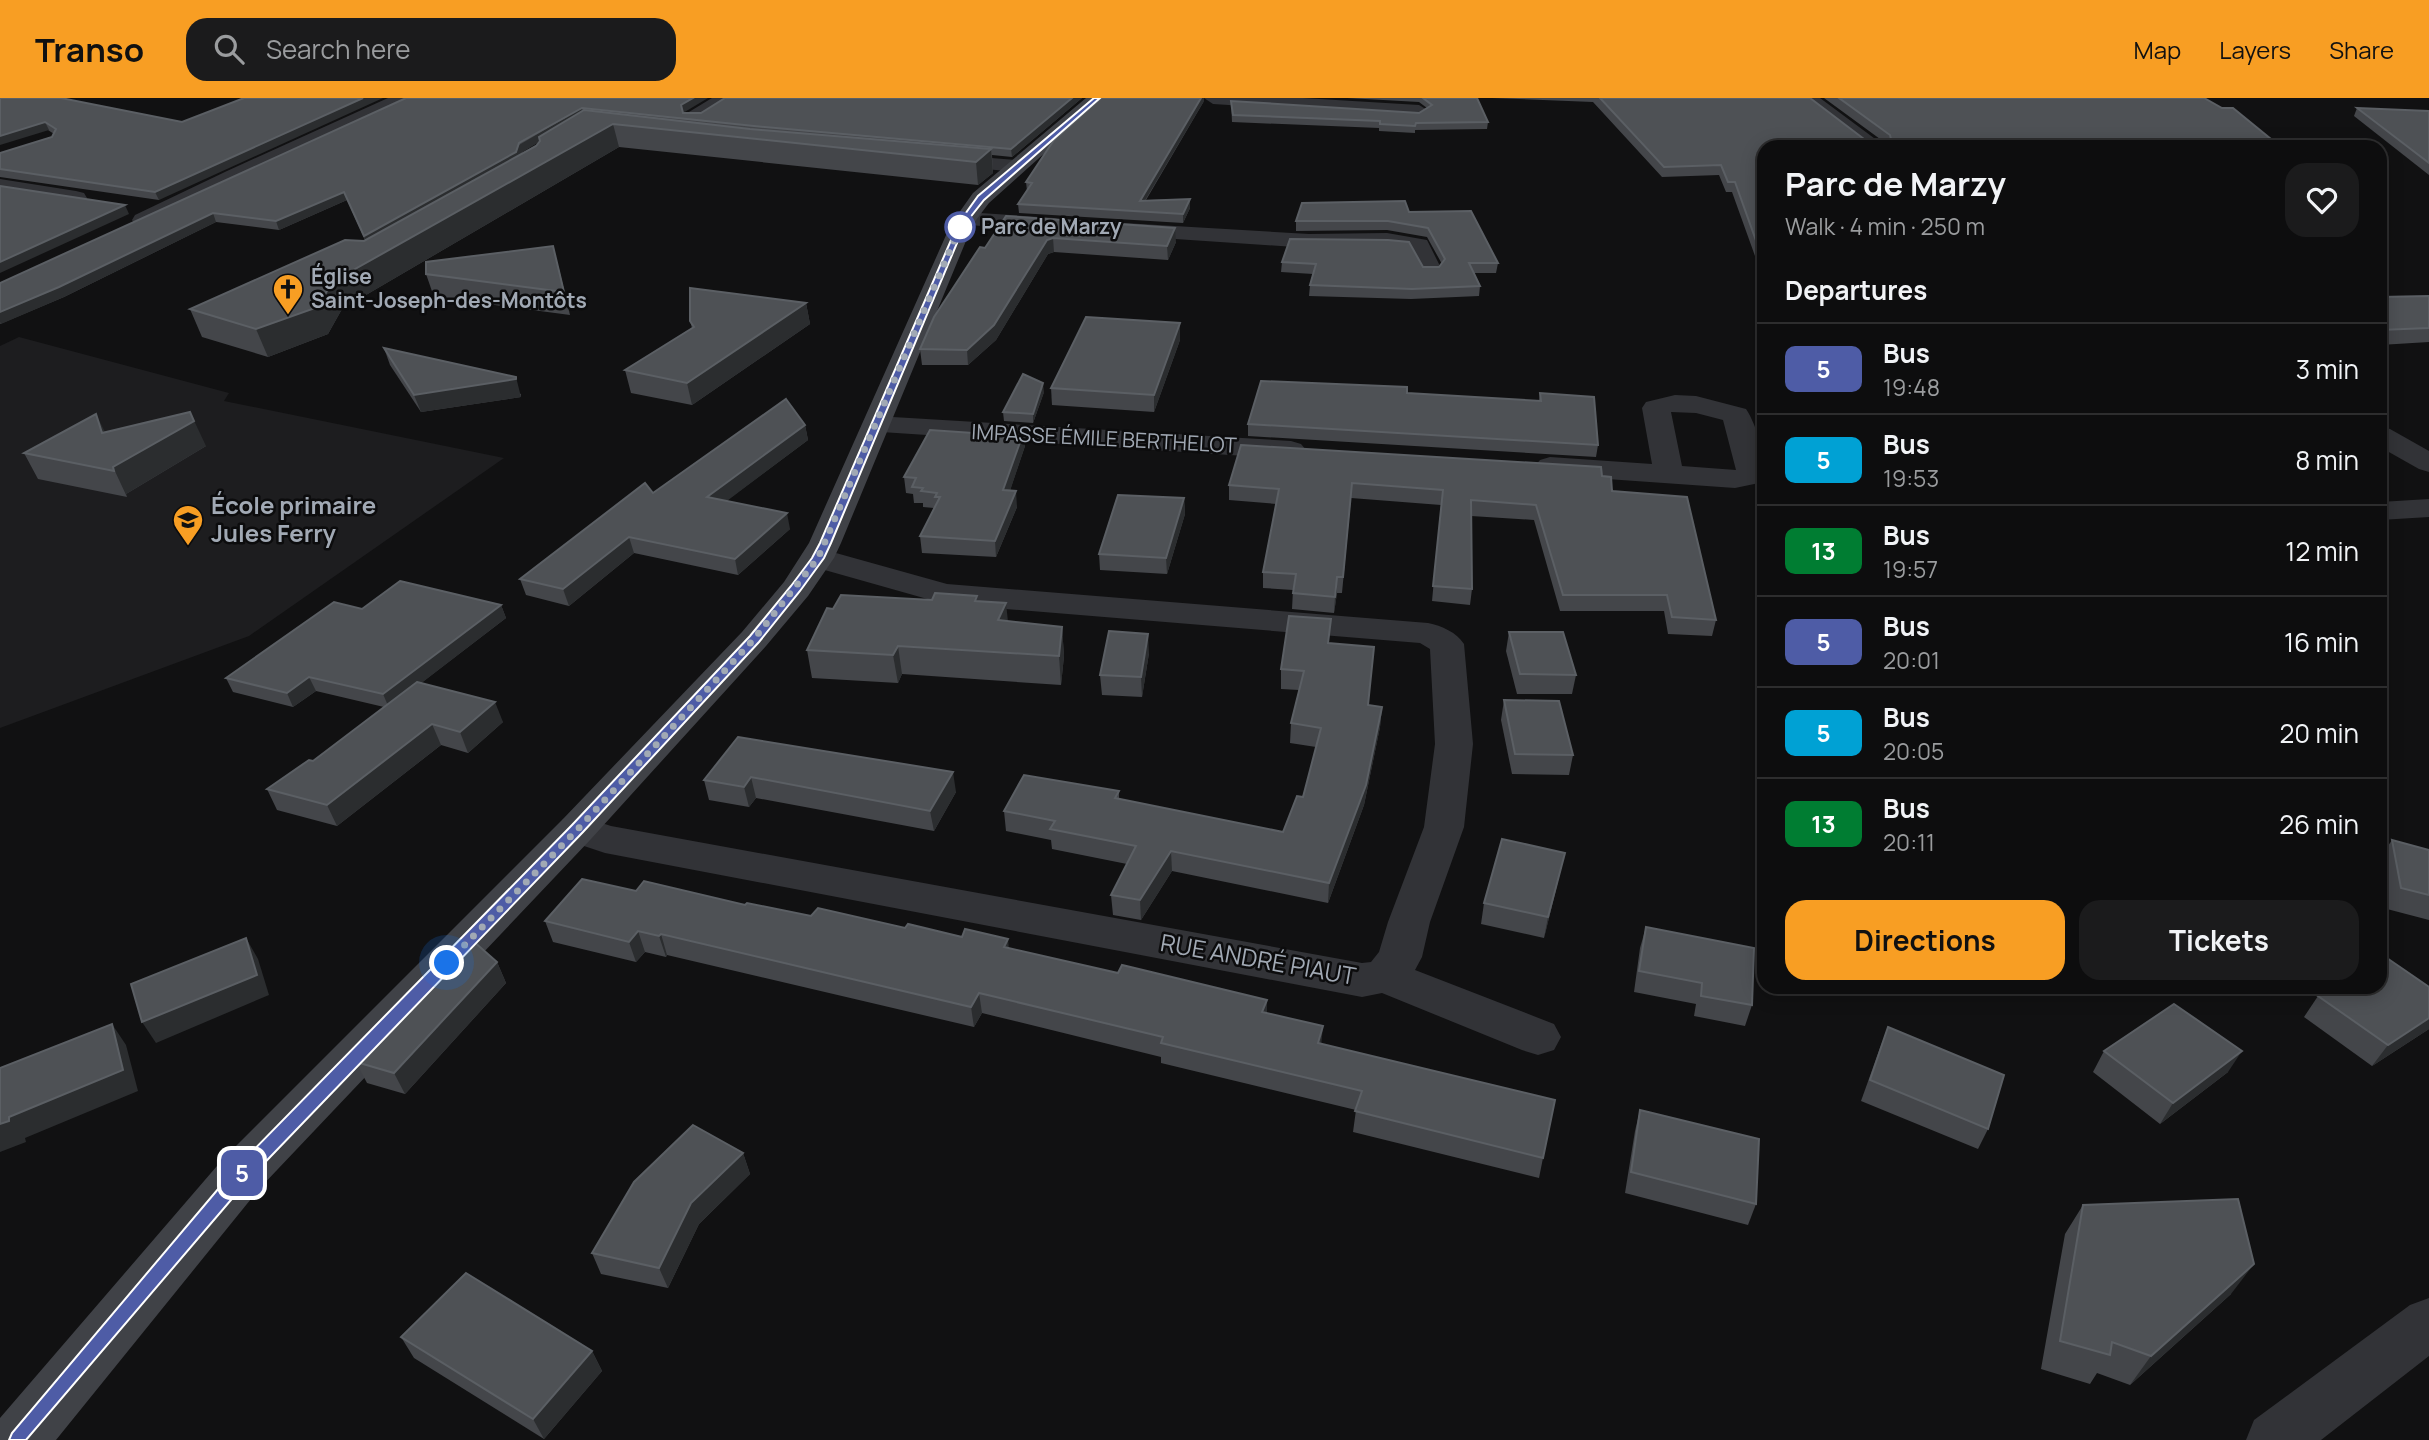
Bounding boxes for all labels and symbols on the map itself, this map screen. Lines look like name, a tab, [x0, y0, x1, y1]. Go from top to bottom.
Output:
marker: Parc de Marzy	[945, 212, 975, 242]
place label: Parc de Marzy	[981, 212, 1122, 240]
place label: Église Saint-Joseph-des-Montôts	[311, 262, 587, 314]
church icon: Église Saint-Joseph-des-Montôts	[271, 272, 305, 316]
street label: IMPASSE ÉMILE BERTHELOT	[971, 417, 1238, 459]
place label: École primaire Jules Ferry	[211, 488, 376, 549]
school or university icon: École primaire Jules Ferry	[171, 503, 205, 547]
street label: RUE ANDRÉ PIAUT	[1158, 925, 1359, 992]
your location	[429, 945, 464, 980]
line badge: 5	[219, 1150, 265, 1196]

